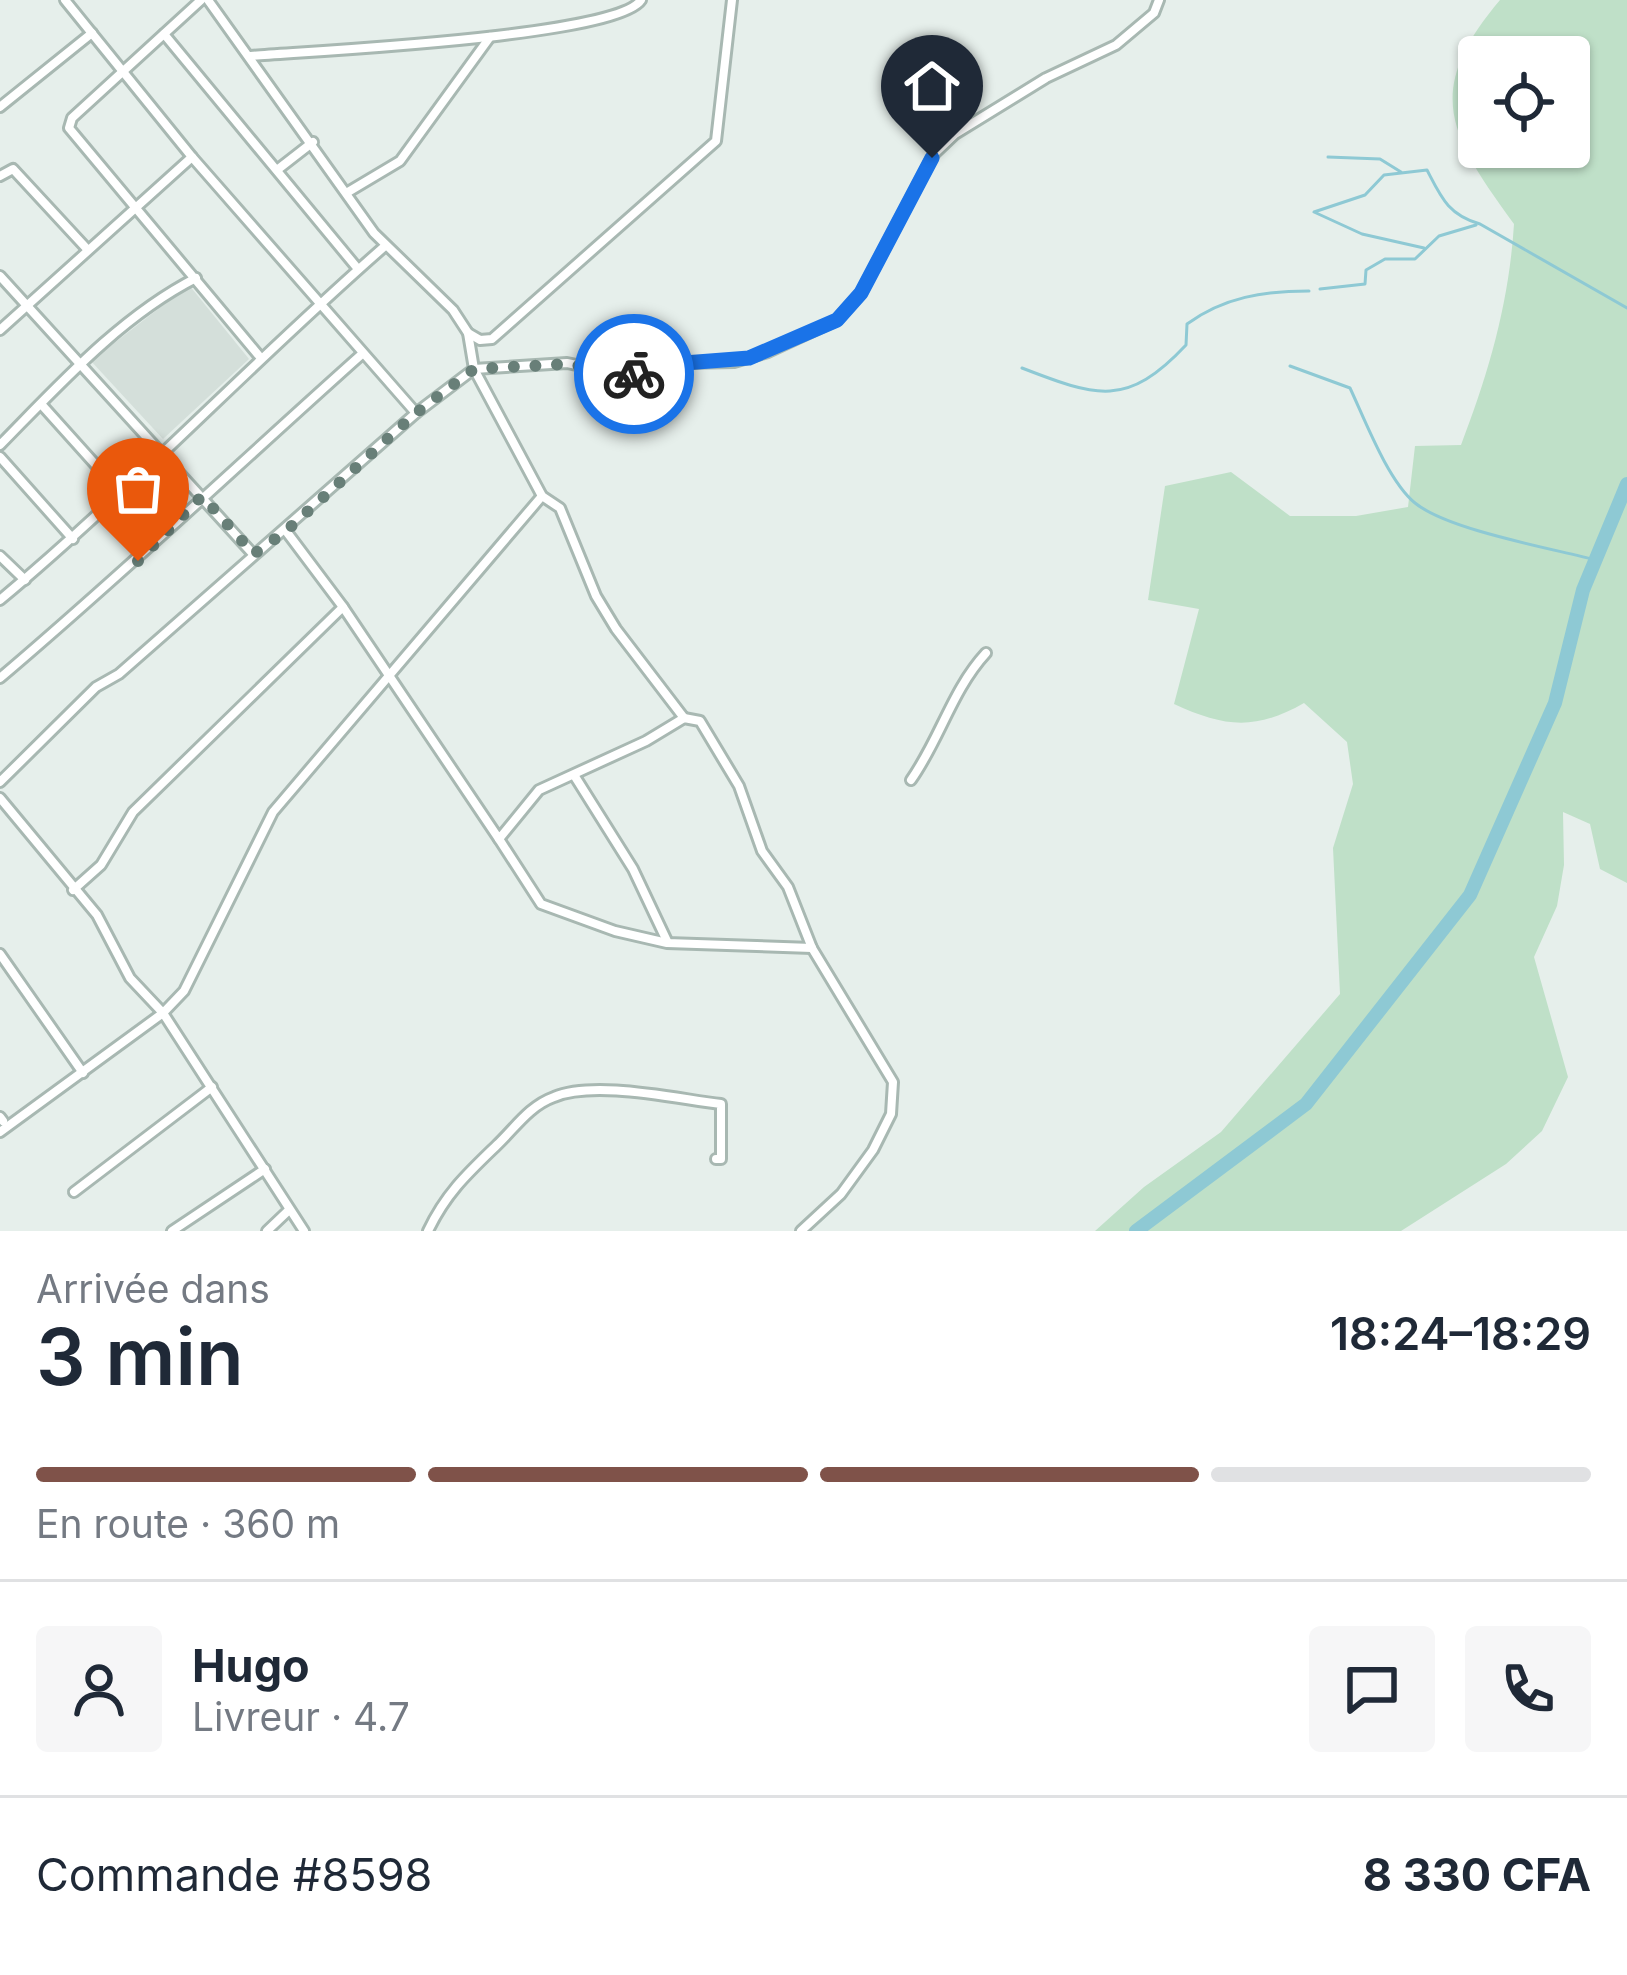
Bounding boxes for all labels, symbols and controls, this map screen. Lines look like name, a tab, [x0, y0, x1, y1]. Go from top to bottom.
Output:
pin	[881, 35, 983, 158]
map controls	[1458, 36, 1590, 168]
button: locate	[1458, 36, 1590, 168]
icon: home	[899, 53, 965, 119]
courier	[574, 314, 694, 434]
icon: bike	[601, 341, 667, 407]
pin	[87, 438, 189, 561]
icon: bag	[105, 456, 171, 522]
text: Arrivée dans	[36, 1265, 270, 1312]
text: 18:24–18:29	[1330, 1306, 1591, 1361]
text: 3 min	[36, 1309, 244, 1404]
text: En route · 360 m	[36, 1500, 340, 1547]
button: person	[36, 1626, 162, 1752]
button: chat	[1309, 1626, 1435, 1752]
button: phone	[1465, 1626, 1591, 1752]
text: Hugo	[192, 1638, 310, 1693]
text: Livreur · 4.7	[192, 1693, 410, 1740]
text: Commande #8598	[36, 1847, 432, 1902]
text: 8 330 CFA	[1363, 1847, 1591, 1902]

